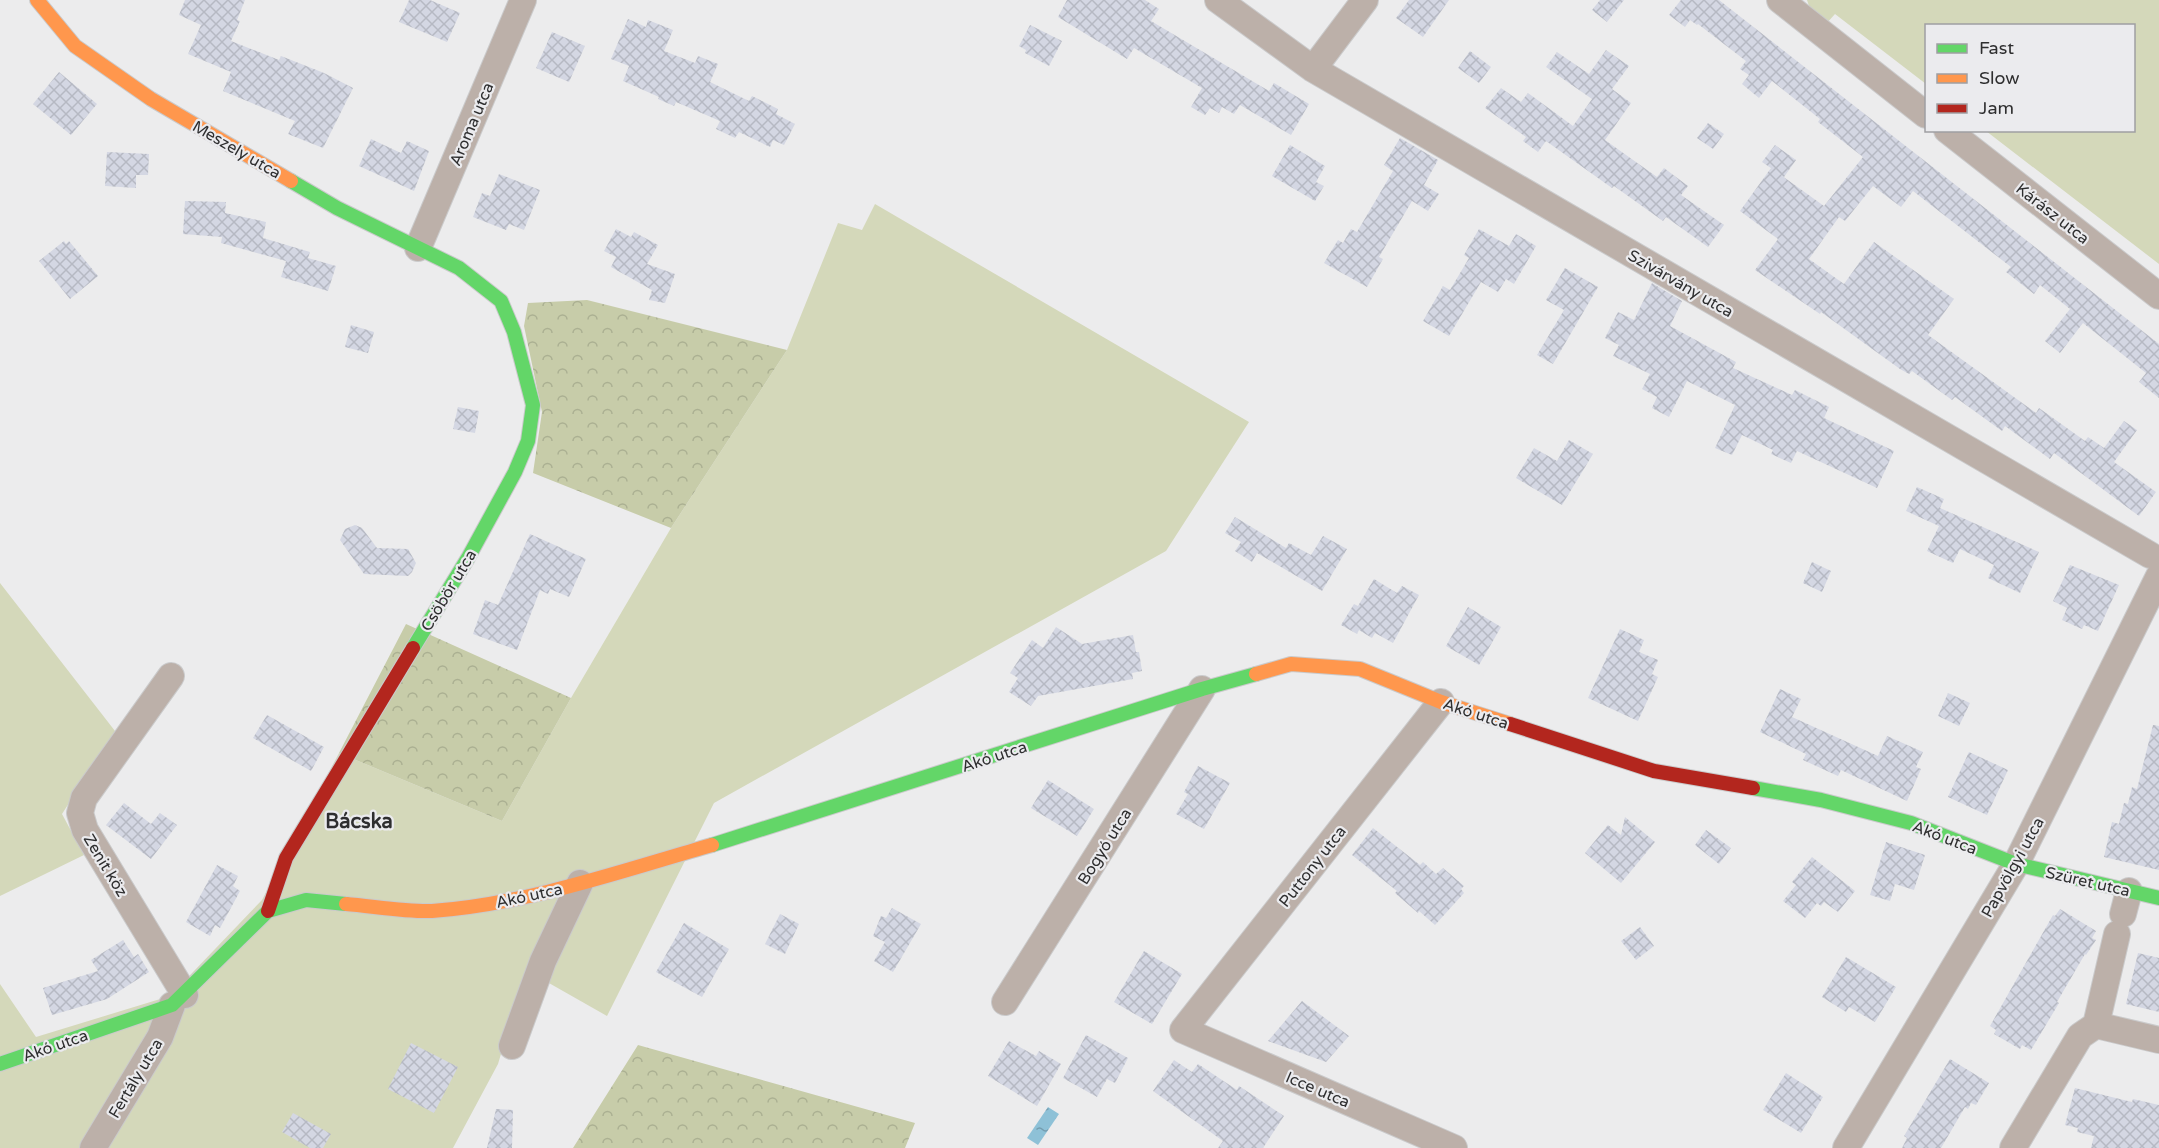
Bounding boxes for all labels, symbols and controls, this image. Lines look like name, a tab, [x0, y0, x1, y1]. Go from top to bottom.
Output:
legend	[1925, 24, 2135, 132]
text: Fast	[1979, 37, 2014, 59]
text: Slow	[1979, 67, 2020, 89]
street label: Aroma utca	[445, 80, 498, 169]
text: Jam	[1979, 97, 2014, 119]
street label: Meszely utca	[189, 116, 284, 183]
street label: Kárász utca	[2012, 179, 2093, 249]
street label: Szivárvány utca	[1624, 246, 1737, 322]
street label: Csöbör utca	[417, 546, 481, 635]
street label: Akó utca	[1440, 694, 1511, 734]
street label: Akó utca	[959, 737, 1030, 777]
street label: Bogyó utca	[1073, 805, 1136, 888]
district label: Bácska	[325, 810, 393, 834]
street label: Papvölgyi utca	[1977, 814, 2049, 921]
street label: Akó utca	[1910, 816, 1980, 859]
street label: Puttony utca	[1275, 822, 1351, 911]
street label: Zenit köz	[79, 831, 132, 900]
street label: Szüret utca	[2044, 863, 2132, 901]
street label: Akó utca	[494, 879, 564, 913]
street label: Akó utca	[20, 1025, 91, 1066]
street label: Fertály utca	[104, 1035, 167, 1122]
street label: Icce utca	[1283, 1067, 1353, 1112]

